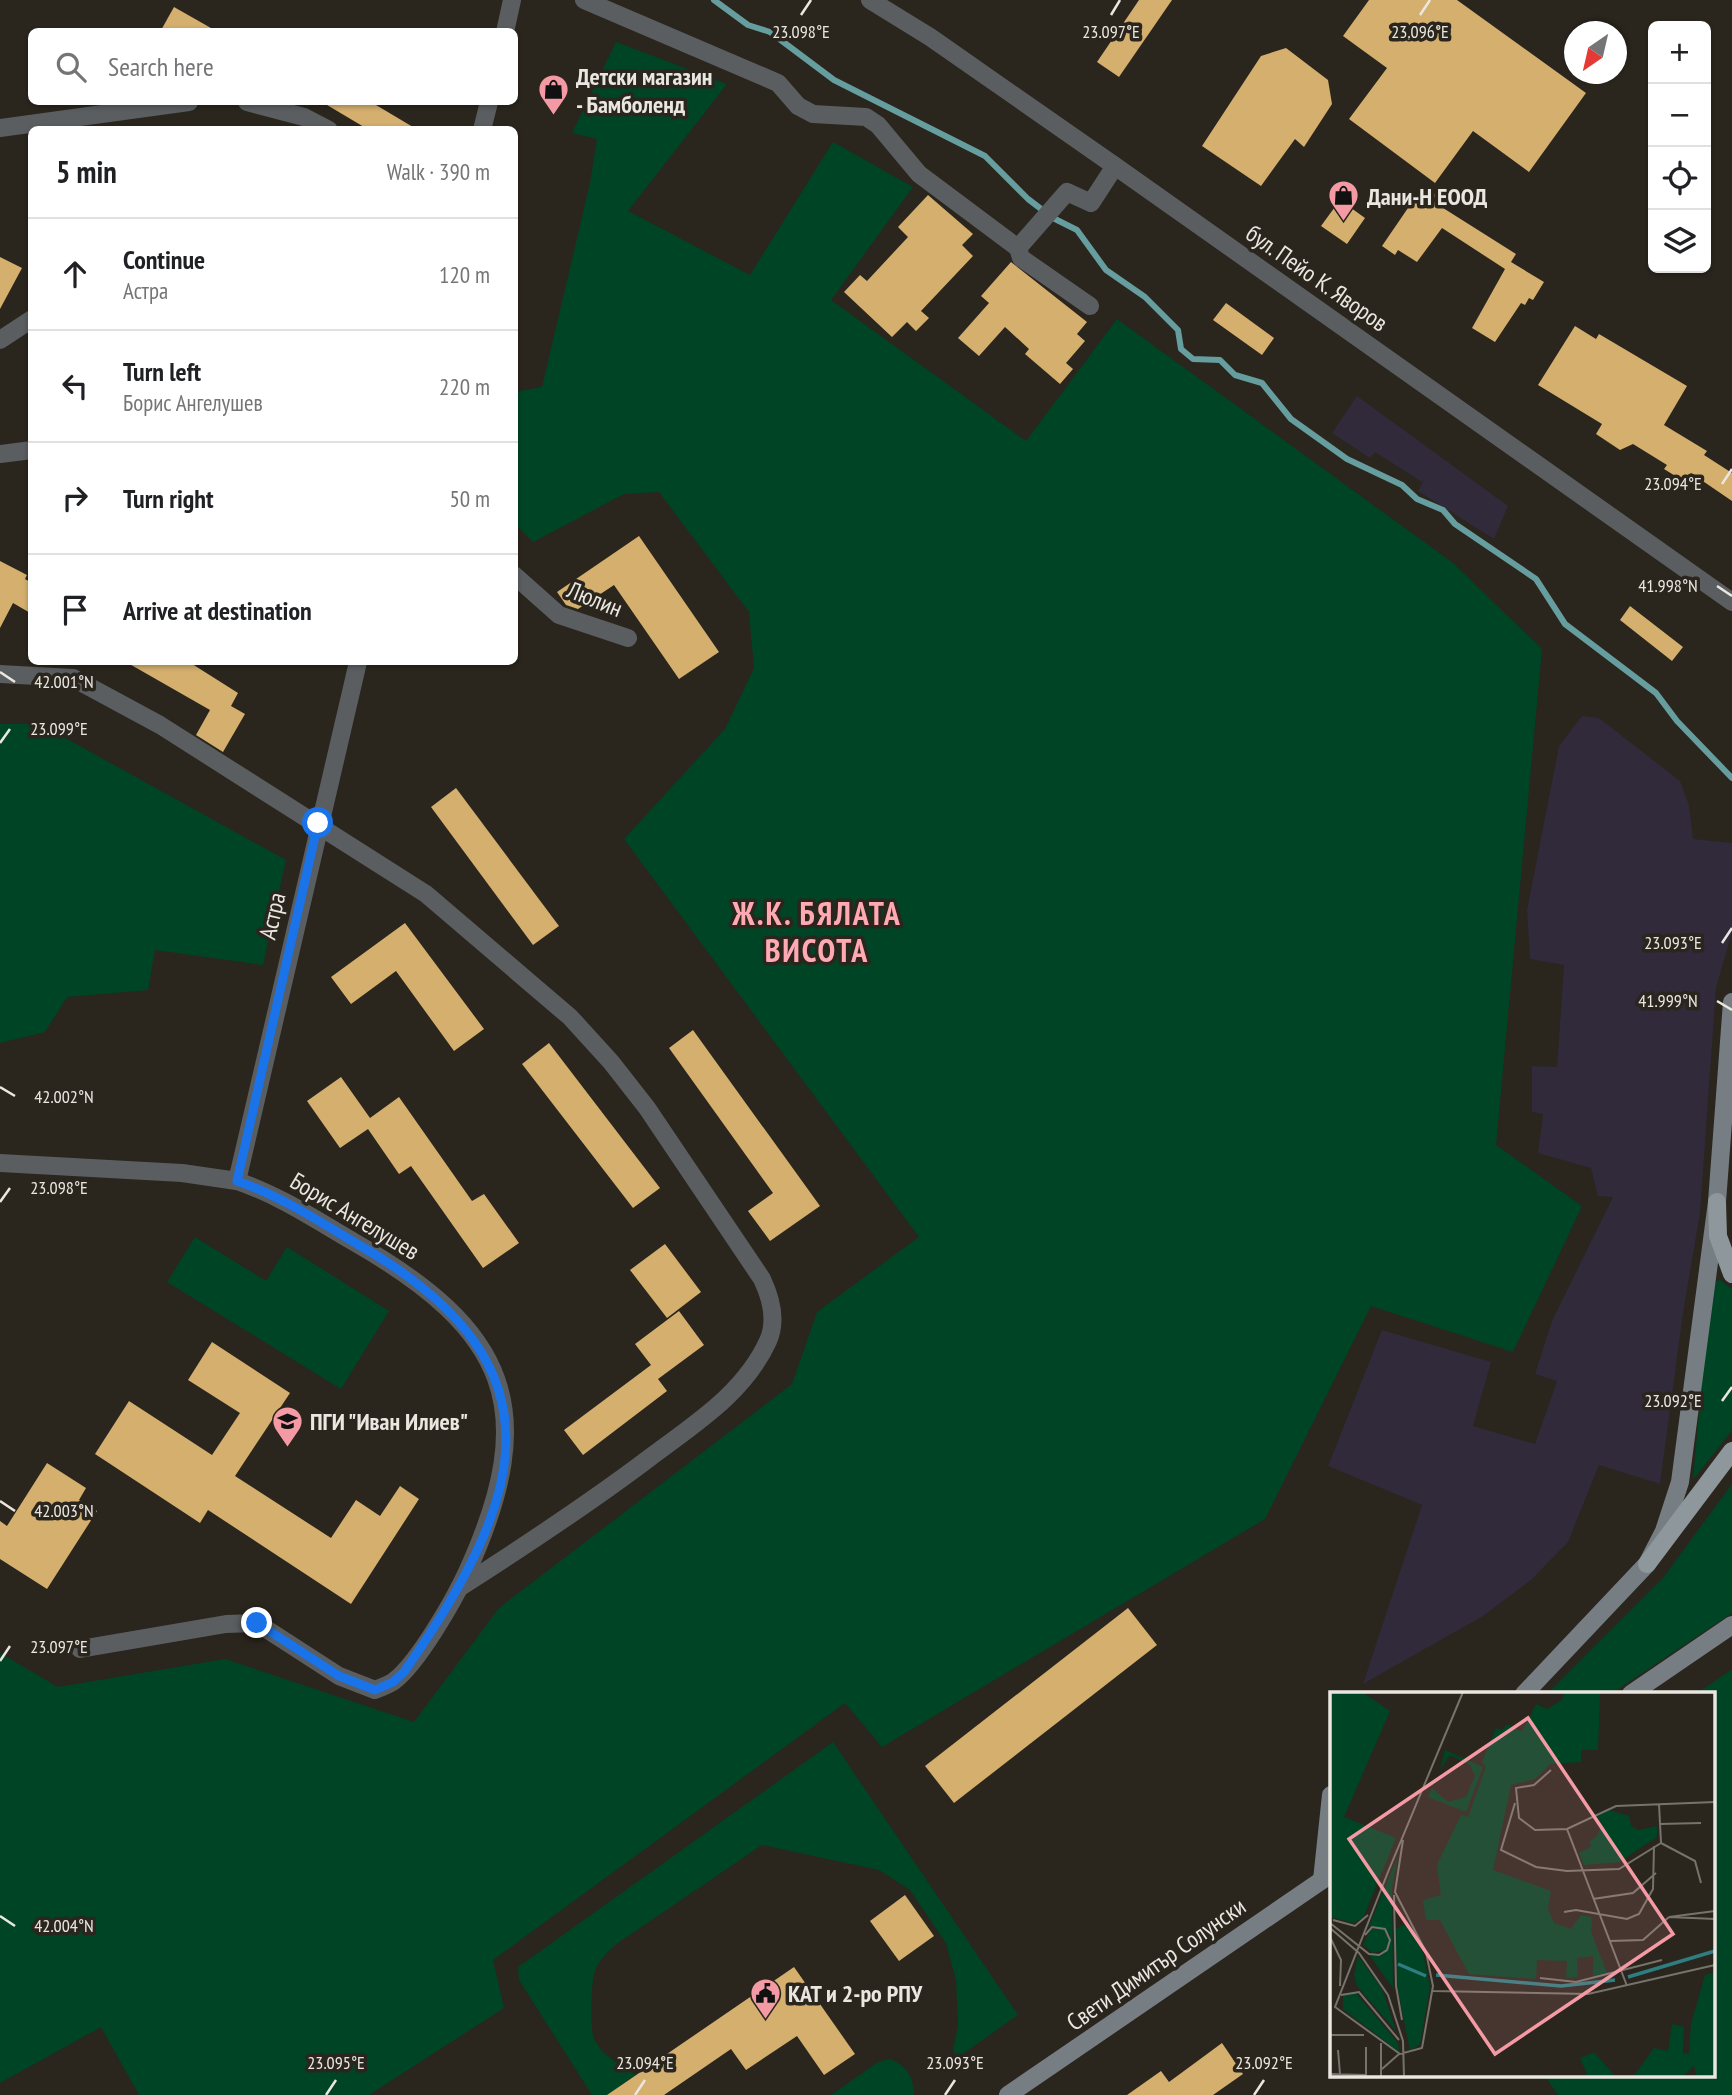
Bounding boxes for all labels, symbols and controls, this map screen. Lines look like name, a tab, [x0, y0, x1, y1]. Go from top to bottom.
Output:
text: 23.098°E	[772, 20, 830, 43]
text: 23.097°E	[1082, 20, 1140, 43]
text: 23.096°E	[1391, 20, 1449, 43]
north arrow	[1564, 21, 1627, 84]
map controls	[1648, 21, 1711, 273]
button: +	[1648, 21, 1711, 84]
search box	[28, 28, 518, 105]
icon: search	[52, 48, 90, 86]
text: Search here	[108, 50, 214, 83]
place label: Детски магазин - Бамболенд	[576, 61, 712, 120]
shop icon: Детски магазин - Бамболенд	[536, 73, 570, 117]
button: −	[1648, 84, 1711, 147]
button: locate	[1648, 147, 1711, 210]
text: 5 min	[56, 152, 117, 191]
text: Walk · 390 m	[387, 157, 490, 186]
shop icon: Дани-Н ЕООД	[1327, 179, 1361, 223]
place label: Дани-Н ЕООД	[1367, 181, 1488, 212]
button: layers	[1648, 210, 1711, 273]
street label: бул. Пейо К. Яворов	[1240, 218, 1394, 338]
text: Continue	[123, 243, 205, 276]
icon: ahead	[56, 255, 94, 293]
text: 120 m	[439, 260, 490, 289]
text: Астра	[123, 276, 168, 305]
text: Turn left	[123, 355, 201, 388]
icon: left	[56, 367, 94, 405]
text: 220 m	[439, 372, 490, 401]
text: Борис Ангелушев	[123, 388, 263, 417]
text: 23.094°E	[1644, 472, 1702, 495]
icon: right	[56, 479, 94, 517]
text: Turn right	[123, 482, 214, 515]
text: 50 m	[449, 484, 490, 513]
street label: Люлин	[562, 574, 627, 624]
text: 41.998°N	[1638, 574, 1698, 597]
icon: arrive	[56, 591, 94, 629]
text: Arrive at destination	[123, 594, 312, 627]
text: 42.001°N	[34, 670, 94, 693]
text: 23.099°E	[30, 717, 88, 740]
route start	[302, 807, 333, 838]
street label: Астра	[252, 890, 292, 942]
district label: Ж.К. БЯЛАТА ВИСОТА	[731, 892, 902, 971]
text: 23.093°E	[1644, 931, 1702, 954]
text: 41.999°N	[1638, 989, 1698, 1012]
text: 42.002°N	[34, 1085, 94, 1108]
street label: Борис Ангелушев	[285, 1165, 425, 1267]
text: 23.098°E	[30, 1176, 88, 1199]
text: 23.092°E	[1644, 1389, 1702, 1412]
school or university icon: ПГИ "Иван Илиев"	[270, 1404, 304, 1448]
place label: ПГИ "Иван Илиев"	[310, 1406, 468, 1437]
text: 42.003°N	[34, 1499, 94, 1522]
route end	[241, 1607, 272, 1638]
text: 23.097°E	[30, 1635, 88, 1658]
inset map	[1330, 1692, 1714, 2078]
street label: Свети Димитър Солунски	[1060, 1891, 1252, 2037]
text: 42.004°N	[34, 1914, 94, 1937]
public building icon: КАТ и 2-ро РПУ	[748, 1976, 782, 2020]
place label: КАТ и 2-ро РПУ	[788, 1978, 923, 2009]
text: 23.095°E	[307, 2051, 365, 2074]
text: 23.094°E	[616, 2051, 674, 2074]
text: 23.093°E	[926, 2051, 984, 2074]
text: 23.092°E	[1235, 2051, 1293, 2074]

